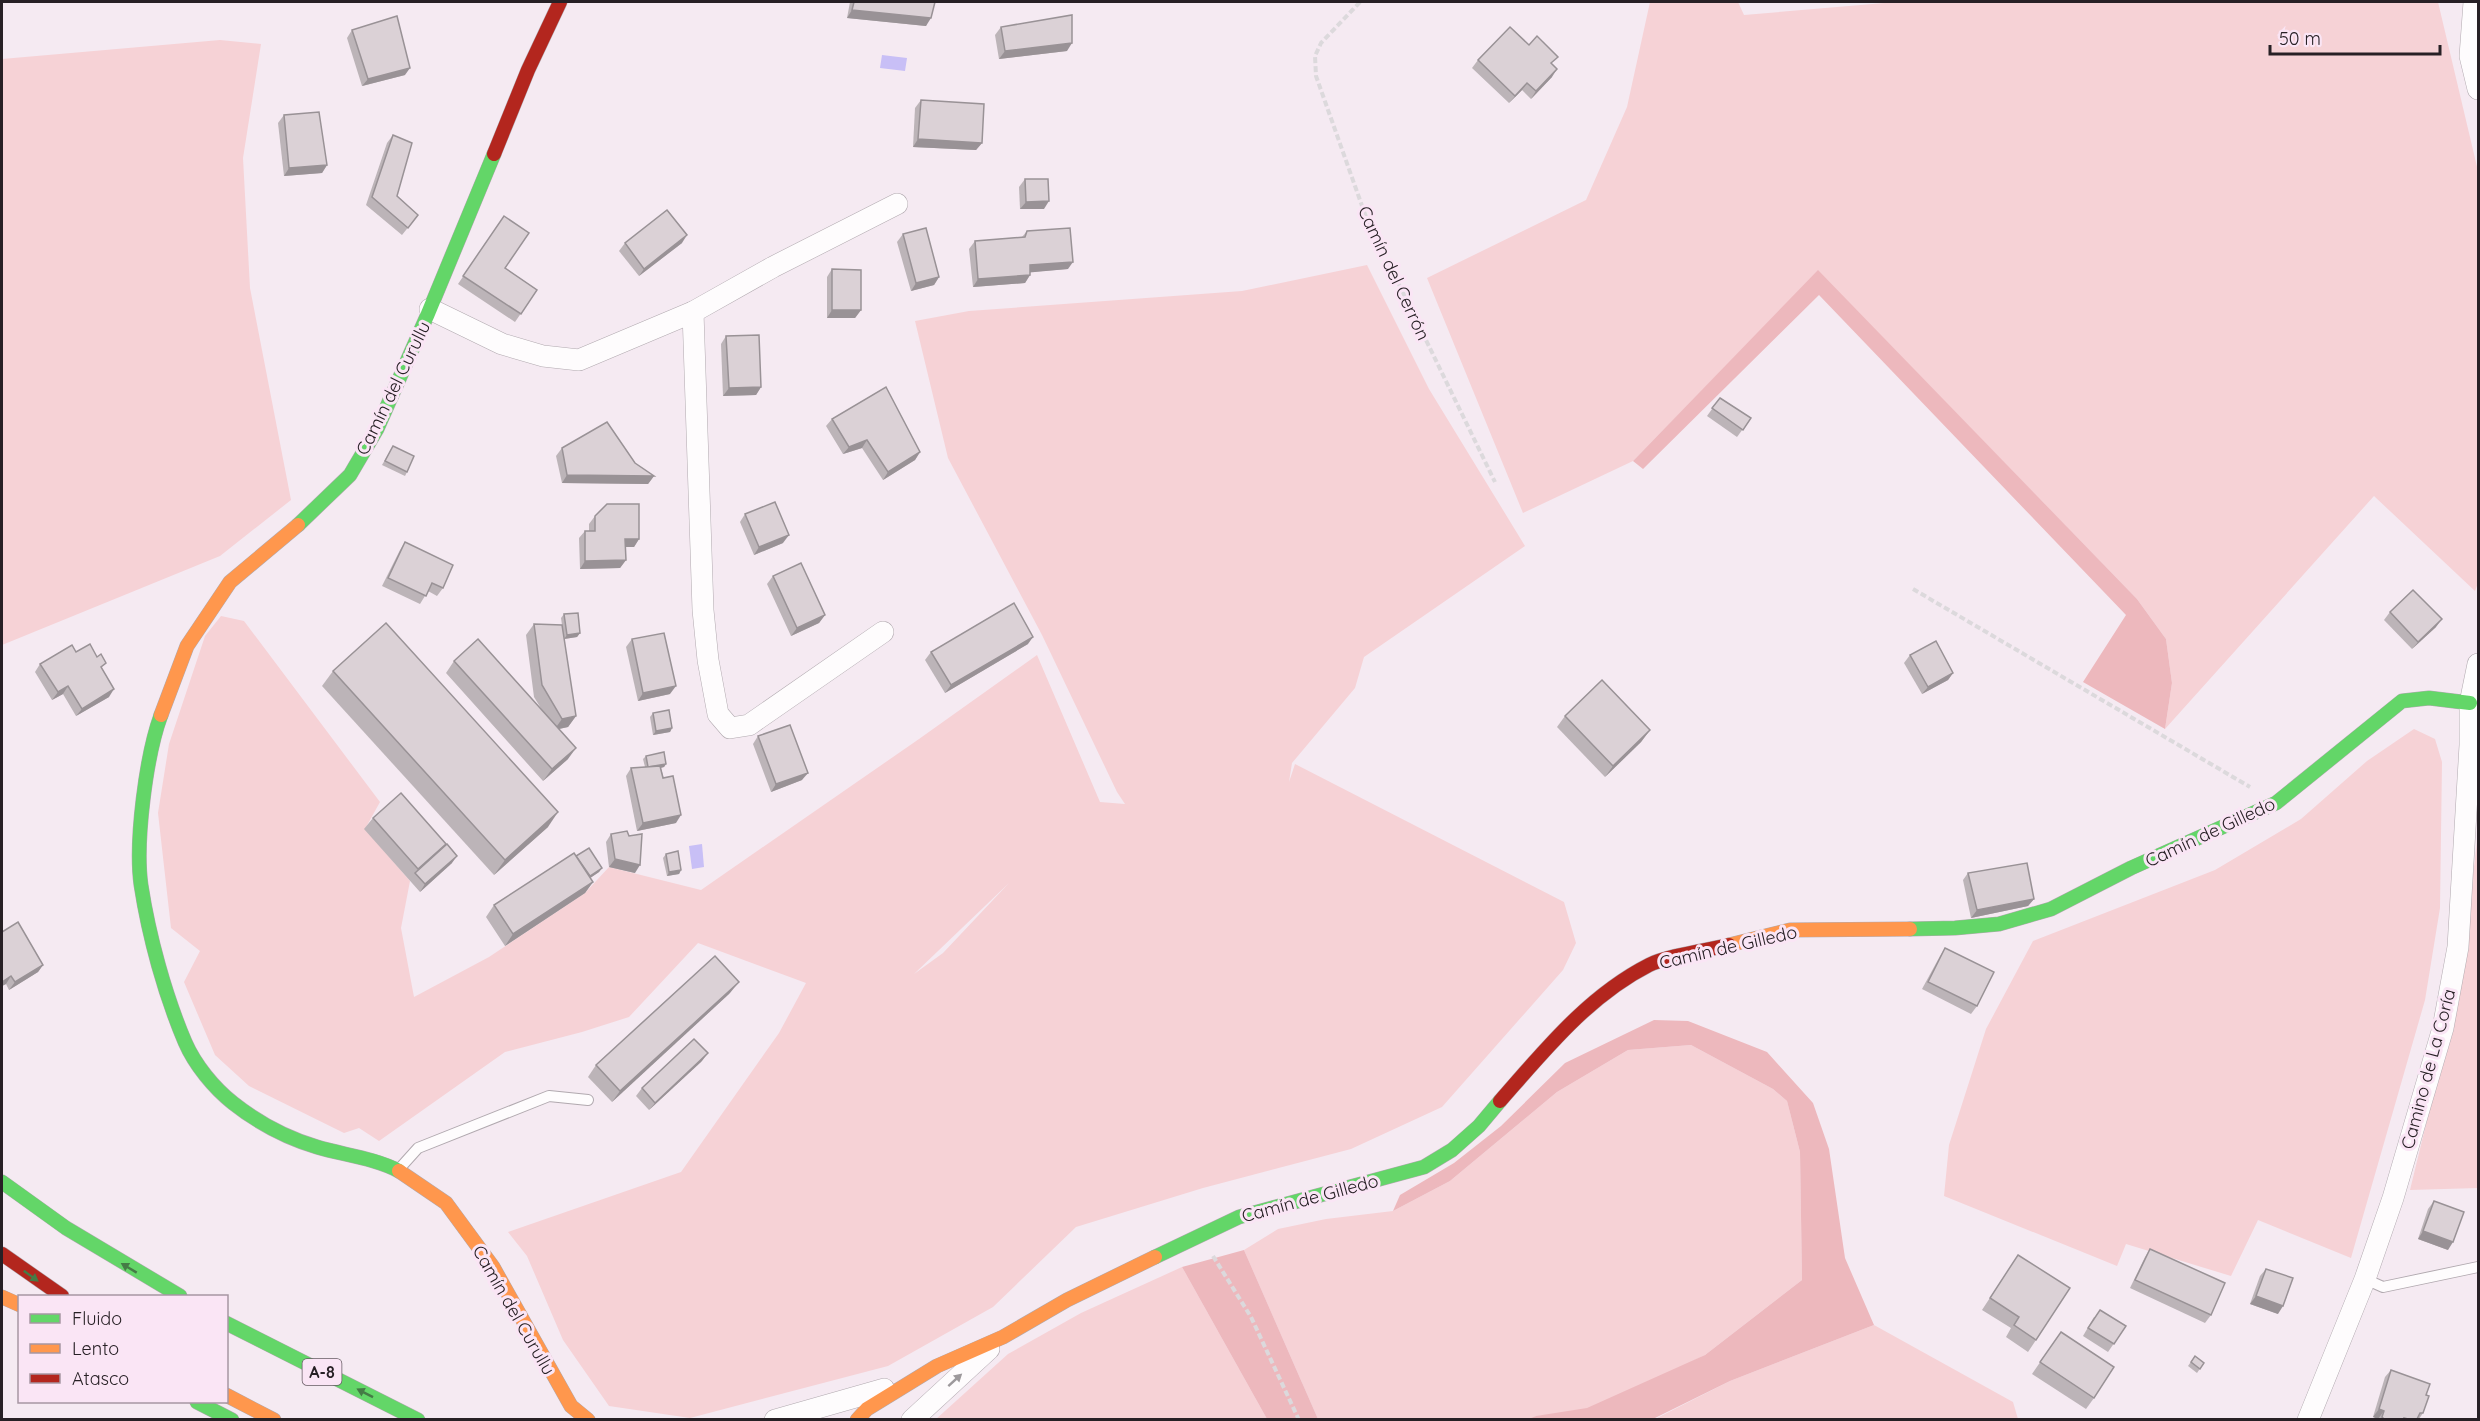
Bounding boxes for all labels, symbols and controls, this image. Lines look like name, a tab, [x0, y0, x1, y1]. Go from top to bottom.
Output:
scale bar	[2270, 18, 2440, 56]
text: 50 m	[2279, 27, 2321, 50]
street label: Camín del Cerrón	[1353, 202, 1435, 344]
street label: Camín del Curullu	[351, 317, 435, 459]
street label: Camín de Gilledo	[2141, 792, 2279, 872]
street label: Camín de Gilledo	[1657, 920, 1799, 974]
street label: Camino de La Coría	[2396, 986, 2460, 1152]
street label: Camín de Gilledo	[1239, 1169, 1381, 1227]
street label: Camín del Curullu	[468, 1241, 560, 1379]
one-way arrow	[121, 1262, 137, 1273]
one-way arrow	[23, 1270, 39, 1282]
legend	[18, 1295, 228, 1403]
text: Fluido	[72, 1307, 122, 1330]
text: Lento	[72, 1337, 119, 1360]
road number: A-8	[302, 1359, 342, 1385]
text: Atasco	[72, 1367, 129, 1390]
one-way arrow	[947, 1374, 962, 1387]
one-way arrow	[357, 1389, 374, 1398]

